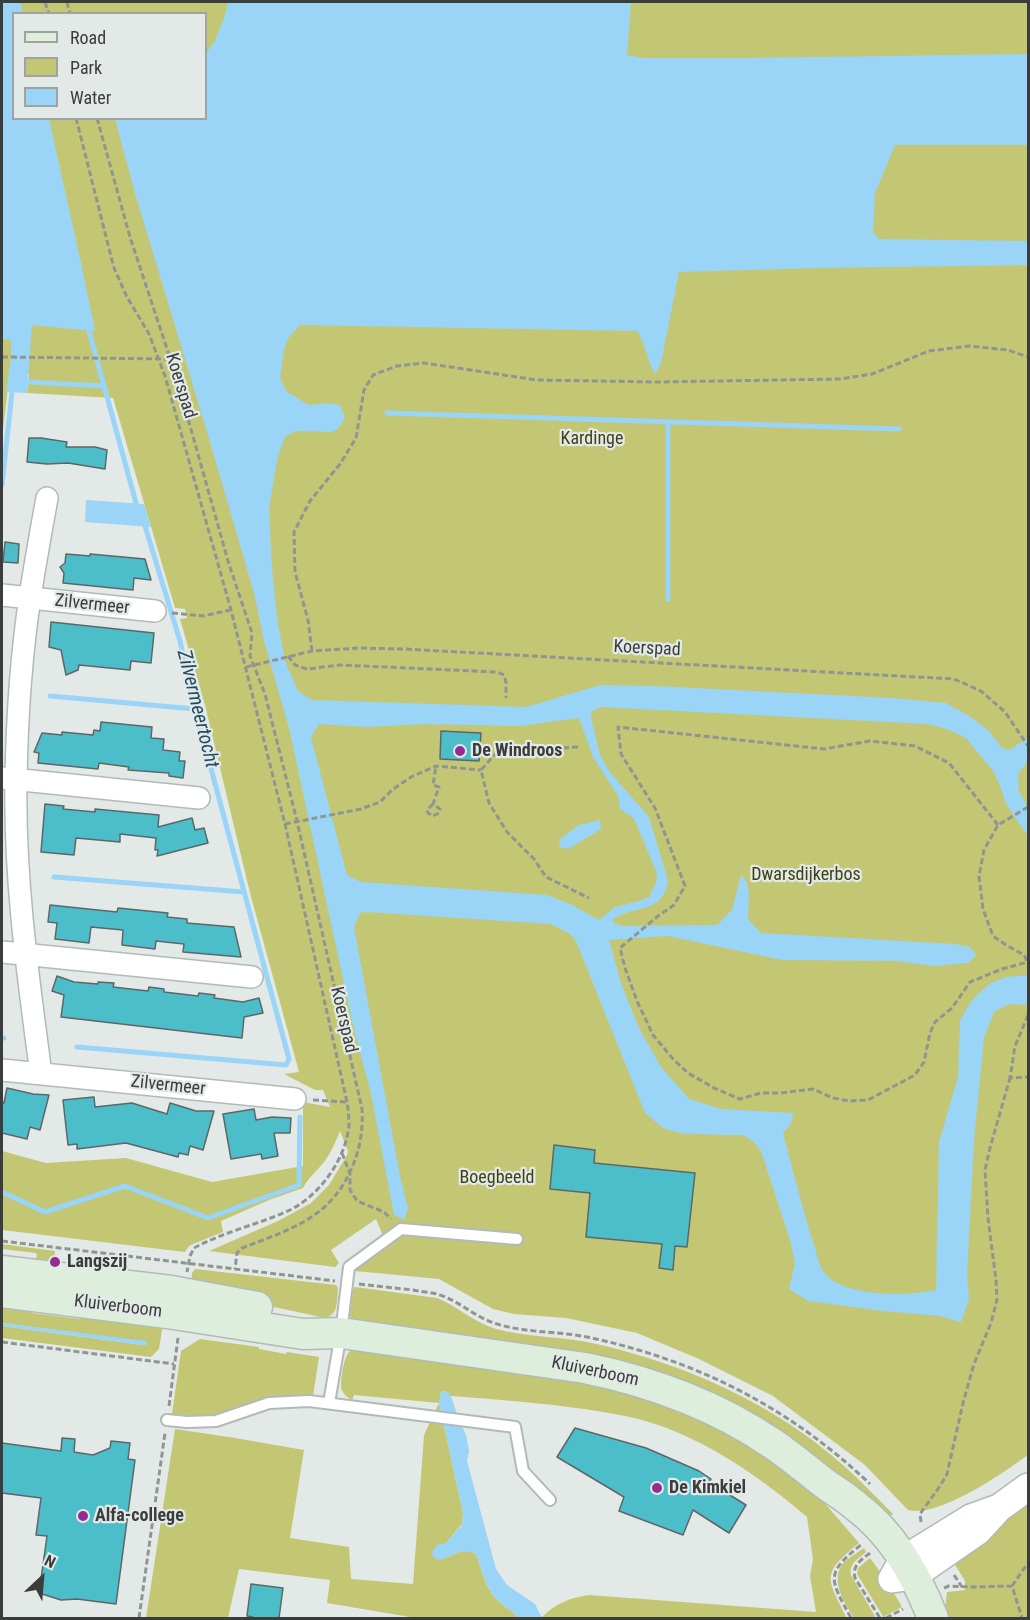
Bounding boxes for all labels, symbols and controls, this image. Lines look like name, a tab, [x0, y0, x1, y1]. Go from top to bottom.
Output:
legend	[12, 12, 207, 120]
text: Road	[70, 27, 106, 48]
text: Park	[70, 57, 102, 78]
text: Water	[70, 87, 111, 108]
street label: Koerspad	[160, 351, 200, 421]
park label: Kardinge	[561, 428, 623, 450]
street label: Zilvermeer	[54, 590, 130, 620]
street label: Koerspad	[613, 636, 681, 662]
water label: Zilvermeertocht	[171, 648, 223, 770]
place label: De Windroos	[472, 740, 562, 762]
marker: De Windroos	[453, 744, 467, 758]
park label: Dwarsdijkerbos	[751, 864, 861, 886]
street label: Koerspad	[325, 985, 361, 1055]
street label: Zilvermeer	[130, 1071, 206, 1101]
park label: Boegbeeld	[460, 1167, 534, 1189]
place label: Langszij	[67, 1251, 127, 1273]
marker: Langszij	[48, 1255, 62, 1269]
street label: Kluiverboom	[73, 1291, 163, 1323]
street label: Kluiverboom	[549, 1352, 641, 1392]
place label: De Kimkiel	[669, 1477, 746, 1499]
marker: De Kimkiel	[650, 1481, 664, 1495]
place label: Alfa-college	[95, 1505, 184, 1527]
marker: Alfa-college	[76, 1509, 90, 1523]
north arrow	[12, 1548, 72, 1608]
text: N	[42, 1551, 59, 1572]

